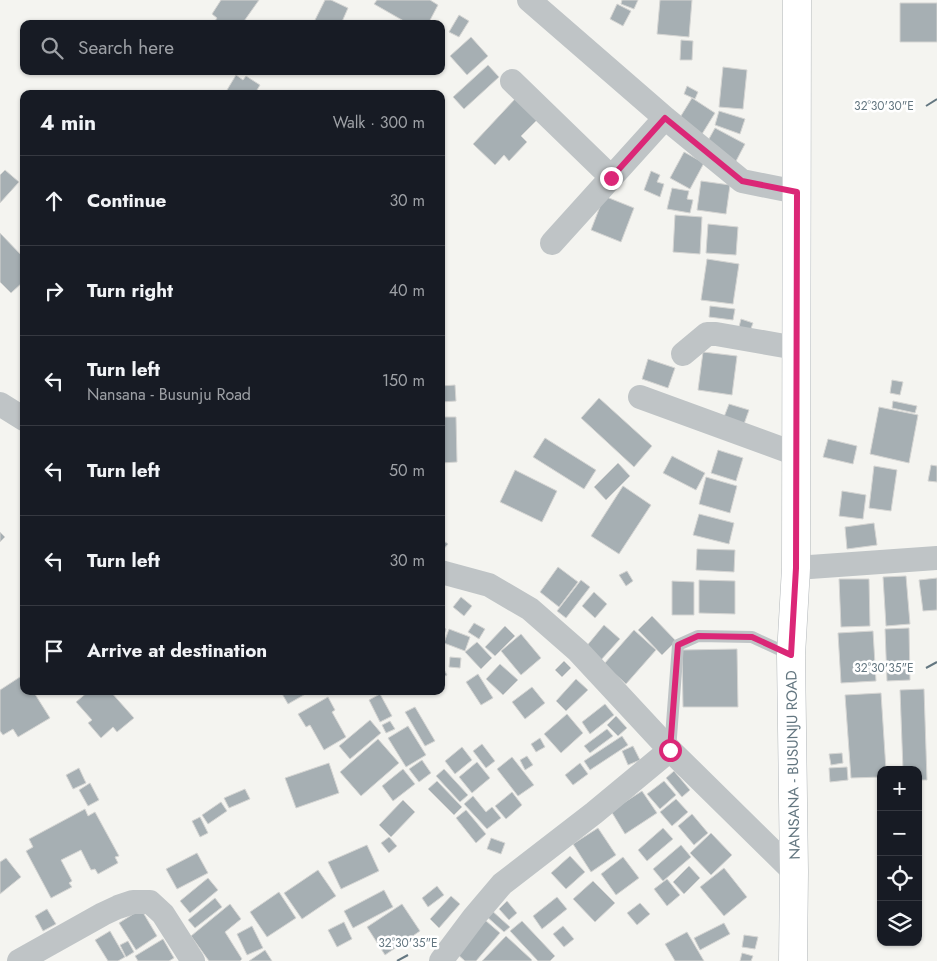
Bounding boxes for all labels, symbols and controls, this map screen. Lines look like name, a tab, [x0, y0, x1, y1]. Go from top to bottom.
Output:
search box	[20, 20, 445, 75]
icon: search	[38, 34, 66, 62]
text: Search here	[78, 34, 174, 61]
text: 32°30'30"E	[854, 97, 914, 115]
text: 4 min	[40, 108, 96, 138]
text: Walk · 300 m	[333, 111, 425, 134]
route end	[600, 167, 623, 190]
icon: ahead	[40, 187, 68, 215]
text: Continue	[87, 187, 166, 214]
text: 30 m	[389, 189, 425, 212]
icon: right	[40, 277, 68, 305]
text: Turn right	[87, 277, 173, 304]
text: 40 m	[389, 279, 425, 302]
text: Turn left	[87, 356, 160, 383]
icon: left	[40, 367, 68, 395]
text: 150 m	[382, 369, 425, 392]
text: Nansana - Busunju Road	[87, 383, 251, 406]
icon: left	[40, 457, 68, 485]
text: Turn left	[87, 457, 160, 484]
text: 50 m	[389, 459, 425, 482]
icon: left	[40, 547, 68, 575]
text: Turn left	[87, 547, 160, 574]
text: 30 m	[389, 549, 425, 572]
icon: arrive	[40, 637, 68, 665]
text: Arrive at destination	[87, 637, 267, 664]
text: 32°30'35"E	[854, 659, 914, 677]
street label: NANSANA - BUSUNJU ROAD	[780, 670, 806, 860]
route start	[659, 739, 682, 762]
map controls	[877, 766, 922, 946]
button: +	[877, 766, 922, 811]
button: −	[877, 811, 922, 856]
button: locate	[877, 856, 922, 901]
button: layers	[877, 901, 922, 946]
text: 32°30'35"E	[378, 934, 438, 952]

